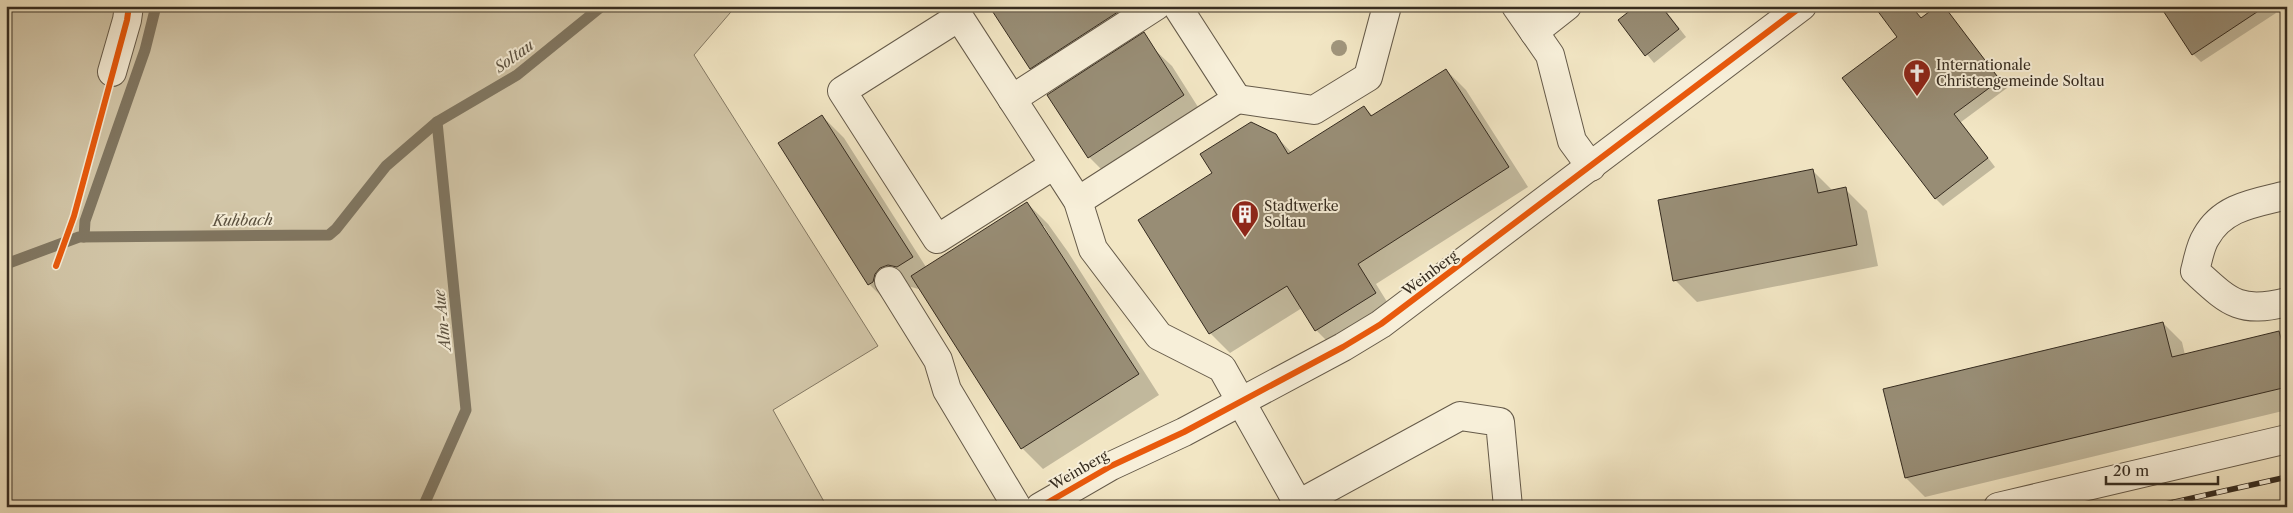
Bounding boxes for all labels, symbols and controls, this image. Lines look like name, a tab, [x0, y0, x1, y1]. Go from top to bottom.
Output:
water label: Soltau	[490, 35, 537, 77]
place label: Internationale Christengemeinde Soltau	[1936, 56, 2105, 90]
church icon: Internationale Christengemeinde Soltau	[1902, 58, 1932, 97]
place label: Stadtwerke Soltau	[1264, 197, 1339, 231]
building icon: Stadtwerke Soltau	[1230, 199, 1260, 238]
water label: Kuhbach	[212, 210, 273, 230]
street label: Weinberg	[1398, 246, 1462, 300]
water label: Alm-Aue	[429, 288, 455, 353]
street label: Weinberg	[1046, 446, 1112, 494]
scale bar	[2106, 453, 2218, 485]
text: 20 m	[2113, 461, 2149, 480]

